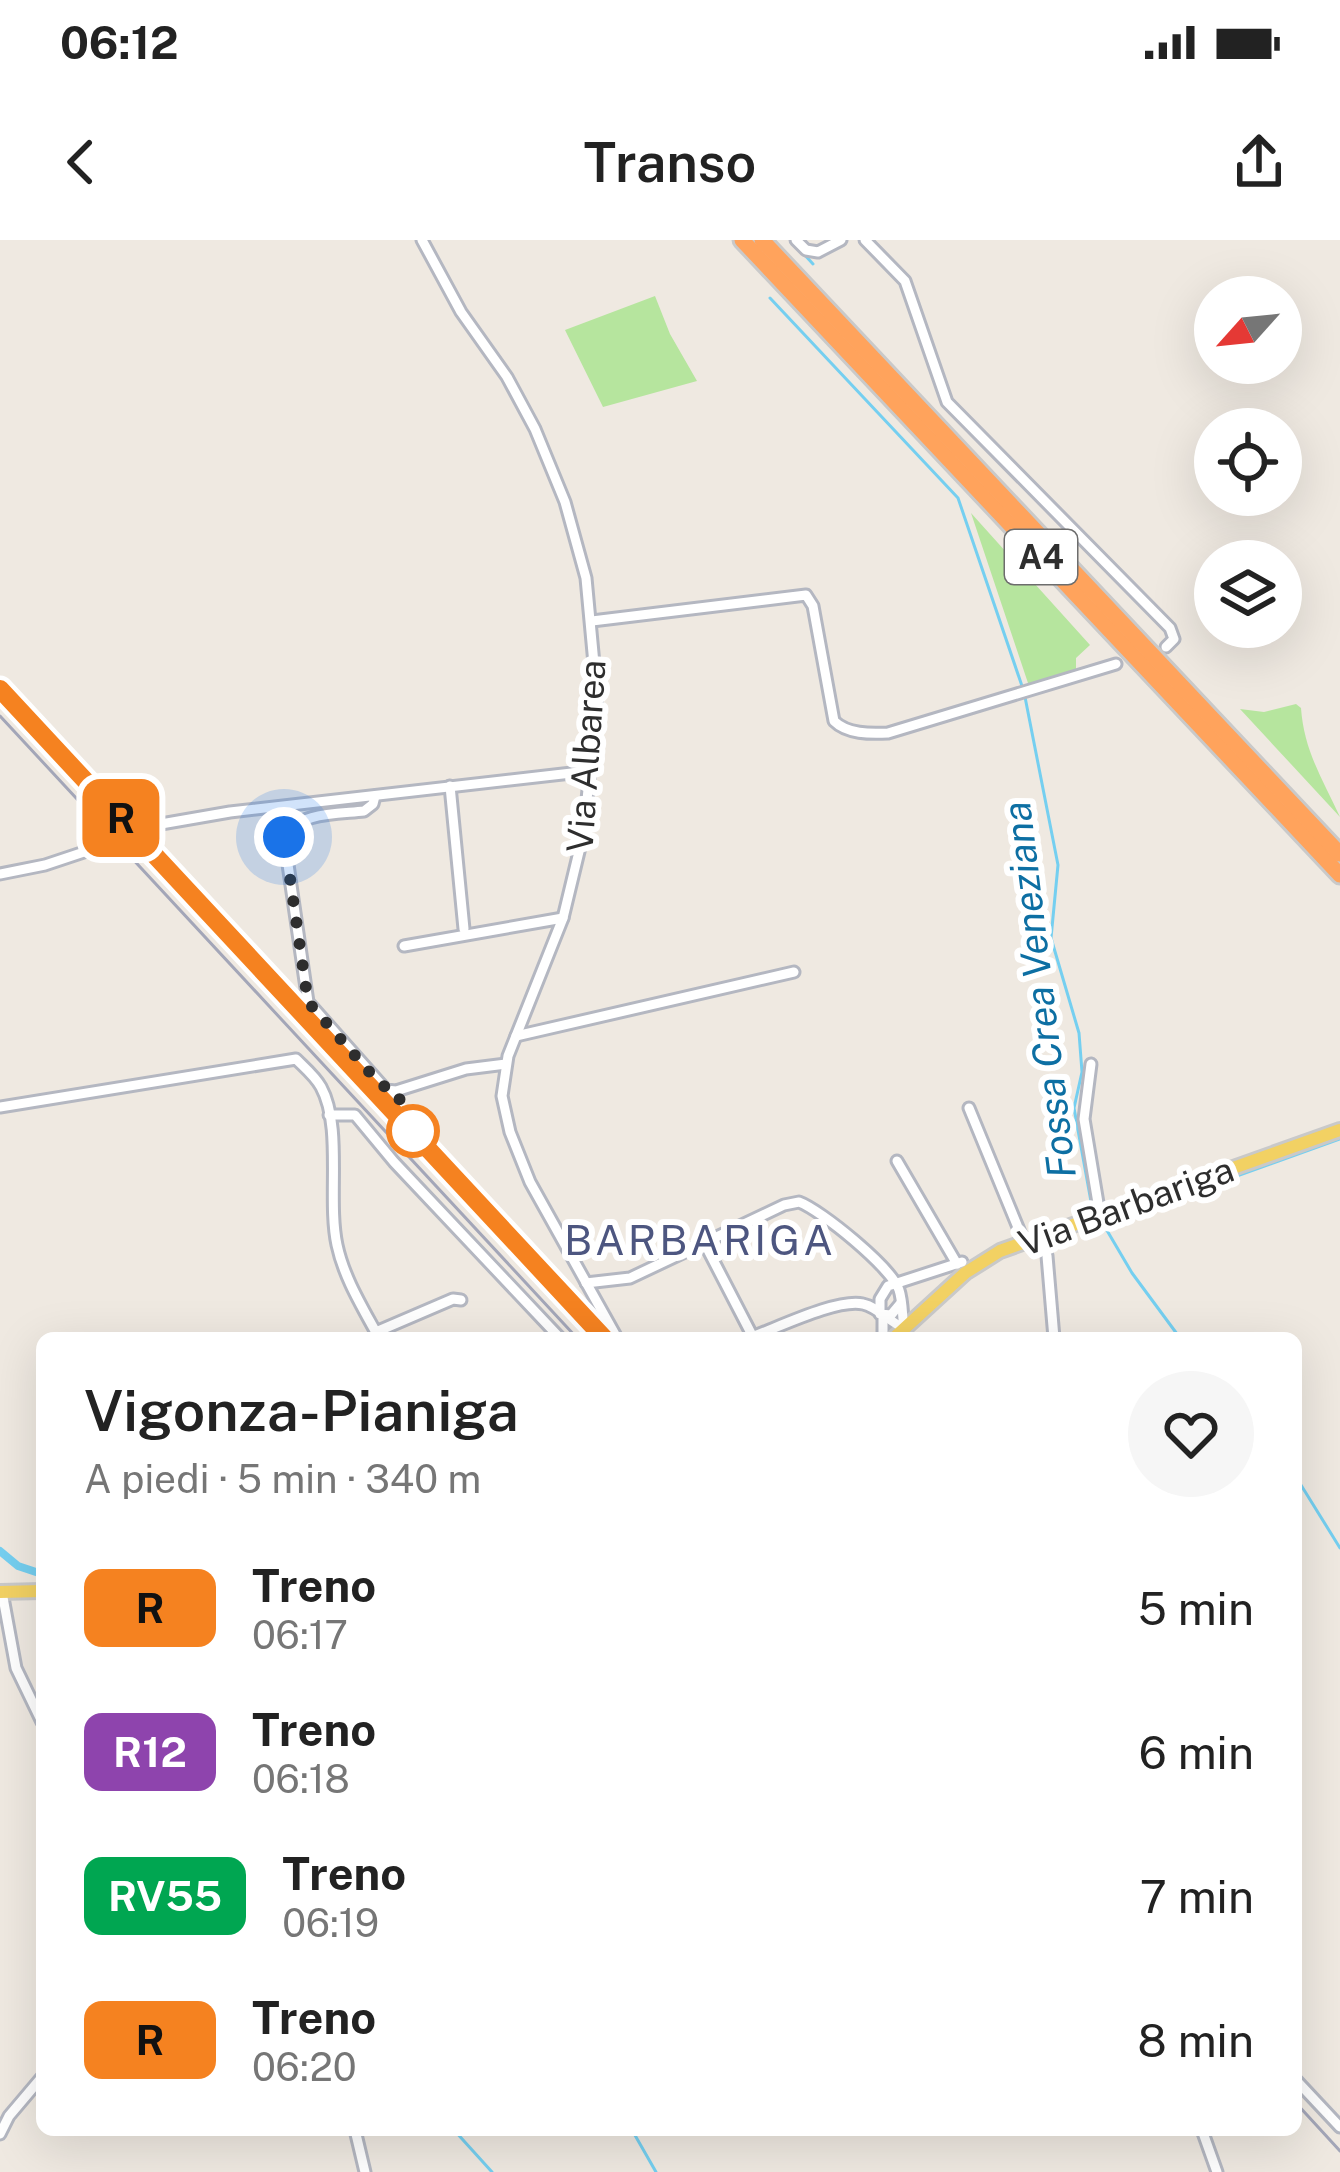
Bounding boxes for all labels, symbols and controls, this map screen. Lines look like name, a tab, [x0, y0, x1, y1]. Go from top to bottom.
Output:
text: 06:12	[60, 16, 179, 69]
icon: back	[48, 129, 114, 195]
icon: share	[1226, 129, 1292, 195]
text: Transo	[584, 131, 756, 194]
north arrow	[1194, 276, 1302, 384]
map controls	[1194, 276, 1302, 648]
button: locate	[1194, 408, 1302, 516]
road number: A4	[1005, 530, 1077, 584]
button: layers	[1194, 540, 1302, 648]
street label: Via Albarea	[558, 658, 614, 854]
line badge: R	[82, 779, 160, 857]
text: R	[106, 793, 136, 842]
water label: Fossa Crea Veneziana	[993, 799, 1085, 1181]
your location	[254, 807, 314, 867]
unlabelled marker	[388, 1106, 438, 1156]
street label: Via Barbariga	[1013, 1148, 1239, 1264]
district label: BARBARIGA	[564, 1215, 836, 1264]
button: heart	[1128, 1371, 1254, 1497]
text: Vigonza-Pianiga	[84, 1377, 519, 1444]
text: A piedi · 5 min · 340 m	[84, 1456, 481, 1502]
text: Treno	[252, 1559, 376, 1612]
text: 5 min	[1138, 1582, 1254, 1635]
text: R	[135, 1583, 165, 1632]
text: 06:17	[252, 1612, 348, 1658]
text: Treno	[252, 1703, 376, 1756]
text: 6 min	[1139, 1726, 1254, 1779]
text: R12	[113, 1727, 187, 1776]
text: 06:18	[252, 1756, 350, 1802]
text: Treno	[282, 1847, 406, 1900]
text: 7 min	[1140, 1870, 1254, 1923]
text: RV55	[108, 1871, 222, 1920]
text: 06:19	[282, 1900, 379, 1946]
text: Treno	[252, 1991, 376, 2044]
text: 8 min	[1138, 2014, 1254, 2067]
text: R	[135, 2015, 165, 2064]
text: 06:20	[252, 2044, 357, 2090]

